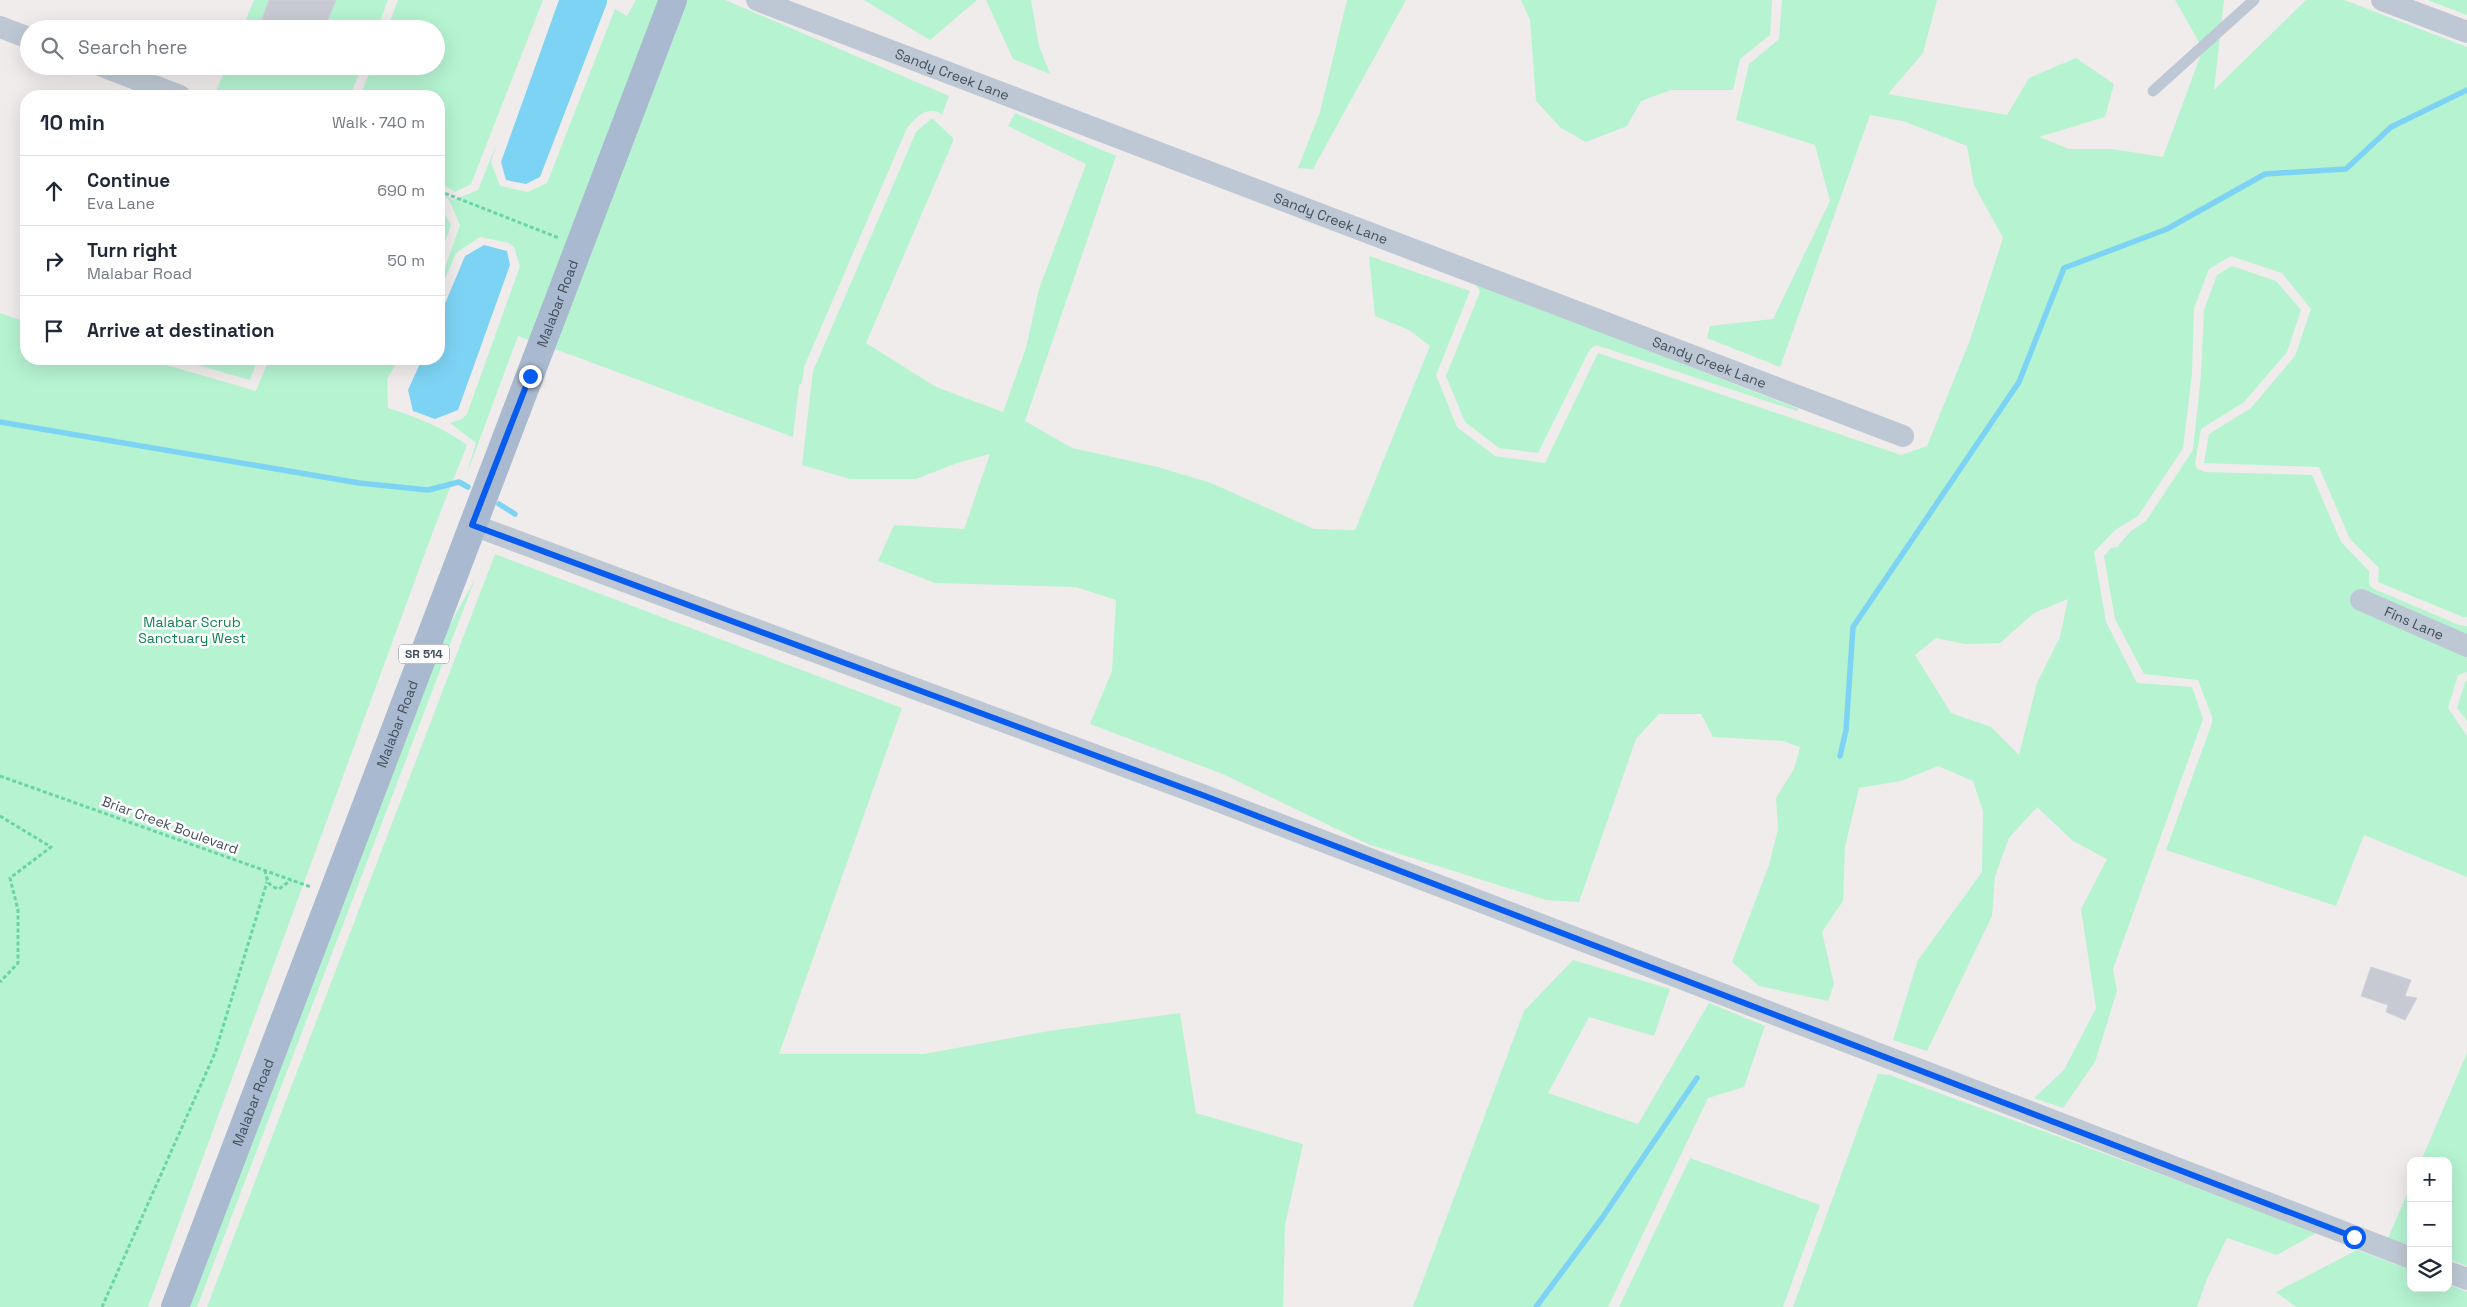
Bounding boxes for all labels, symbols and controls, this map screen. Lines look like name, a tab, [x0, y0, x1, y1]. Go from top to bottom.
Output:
search box	[20, 20, 445, 75]
icon: search	[38, 34, 66, 62]
text: Search here	[78, 35, 188, 60]
street label: Sandy Creek Lane	[893, 44, 1012, 104]
text: 10 min	[40, 109, 105, 136]
text: Walk · 740 m	[332, 112, 425, 133]
text: Continue	[87, 168, 170, 193]
icon: ahead	[40, 177, 68, 205]
text: 690 m	[377, 180, 425, 201]
street label: Sandy Creek Lane	[1271, 188, 1391, 248]
text: Eva Lane	[87, 193, 155, 214]
text: Turn right	[87, 238, 177, 263]
icon: right	[40, 247, 68, 275]
text: 50 m	[387, 250, 425, 271]
street label: Malabar Road	[533, 257, 582, 350]
text: Malabar Road	[87, 263, 192, 284]
icon: arrive	[40, 317, 68, 345]
text: Arrive at destination	[87, 318, 275, 343]
street label: Sandy Creek Lane	[1650, 332, 1769, 392]
route end	[519, 365, 542, 388]
street label: Fins Lane	[2382, 602, 2447, 644]
park label: Malabar Scrub Sanctuary West	[138, 613, 246, 647]
road number: SR 514	[399, 644, 449, 664]
street label: Malabar Road	[372, 678, 422, 770]
street label: Briar Creek Boulevard	[99, 792, 241, 858]
street label: Malabar Road	[228, 1056, 278, 1149]
map controls	[2407, 1157, 2452, 1292]
button: +	[2407, 1157, 2452, 1202]
button: −	[2407, 1202, 2452, 1247]
route start	[2343, 1226, 2366, 1249]
button: layers	[2407, 1247, 2452, 1292]

